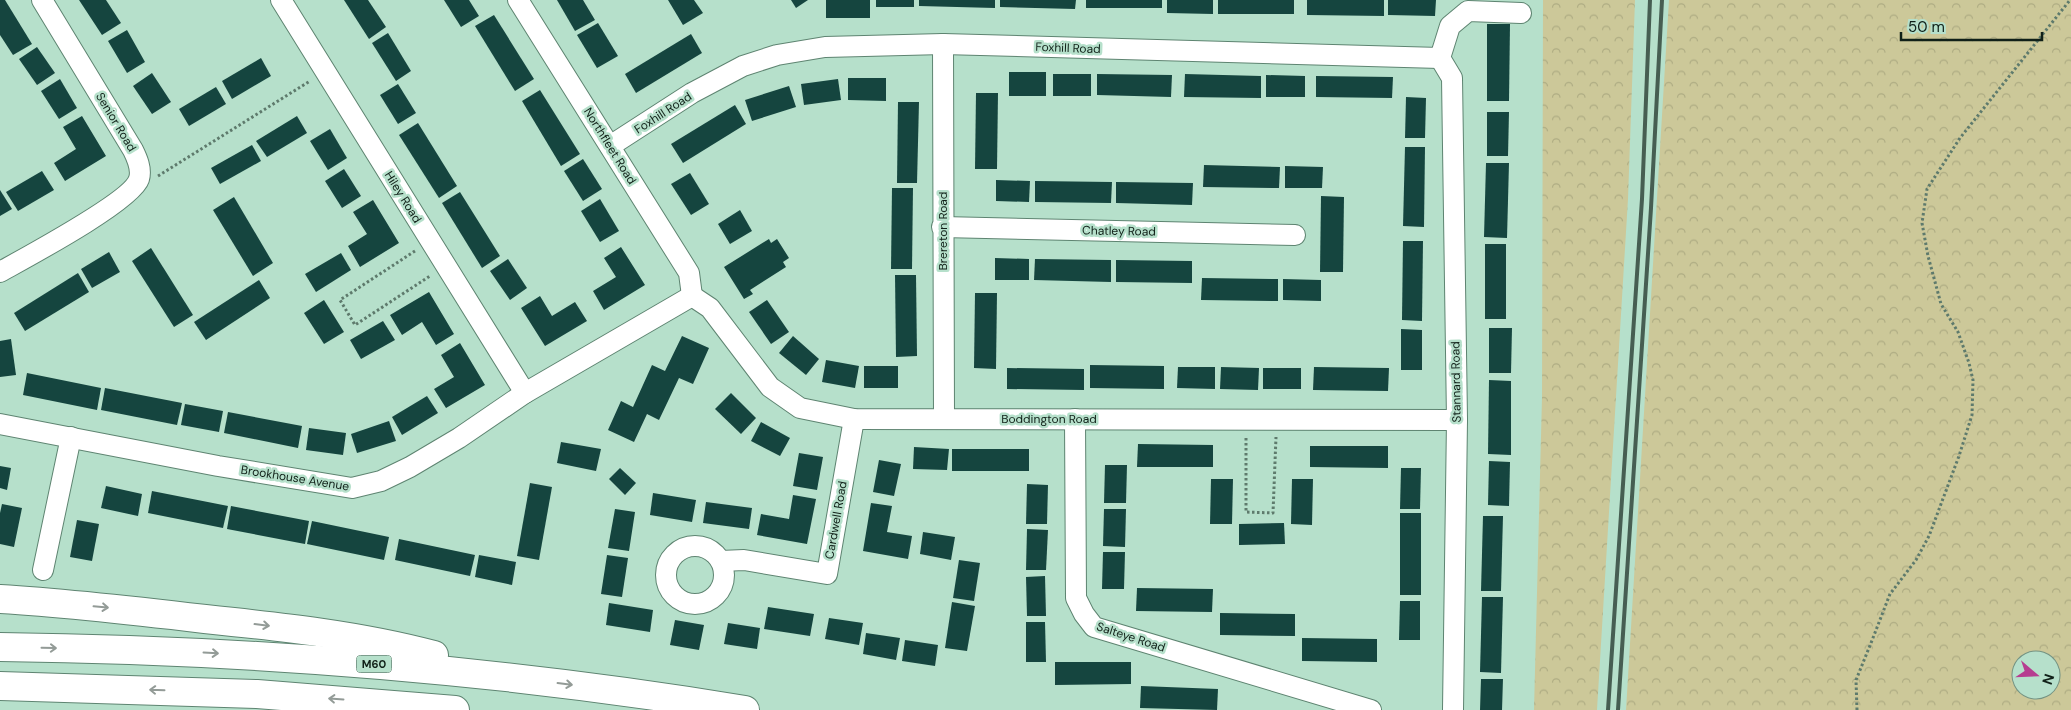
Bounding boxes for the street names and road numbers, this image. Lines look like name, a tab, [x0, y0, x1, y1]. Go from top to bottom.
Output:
street label: Foxhill Road	[1035, 39, 1101, 57]
street label: Senior Road	[92, 89, 140, 155]
street label: Foxhill Road	[631, 89, 695, 137]
street label: Northfleet Road	[580, 105, 640, 187]
street label: Hiley Road	[381, 168, 425, 226]
street label: Brereton Road	[935, 192, 951, 270]
street label: Chatley Road	[1082, 222, 1156, 240]
street label: Stannard Road	[1447, 341, 1465, 423]
street label: Boddington Road	[1001, 411, 1097, 427]
street label: Brookhouse Avenue	[240, 462, 350, 494]
street label: Cardwell Road	[821, 480, 851, 560]
street label: Salteye Road	[1095, 618, 1167, 656]
road number: M60	[356, 656, 392, 672]

